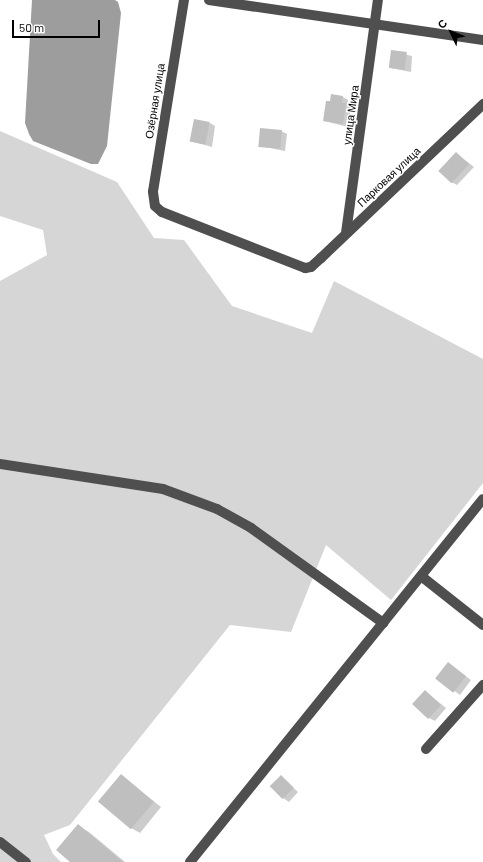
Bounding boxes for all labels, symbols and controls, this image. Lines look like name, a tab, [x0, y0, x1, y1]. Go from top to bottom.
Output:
scale bar	[14, 12, 102, 38]
north arrow	[431, 12, 471, 52]
text: С	[434, 16, 449, 31]
text: 50 m	[19, 20, 44, 34]
street label: Озёрная улица	[143, 62, 167, 140]
street label: улица Мира	[340, 84, 362, 146]
street label: Парковая улица	[355, 144, 423, 210]

